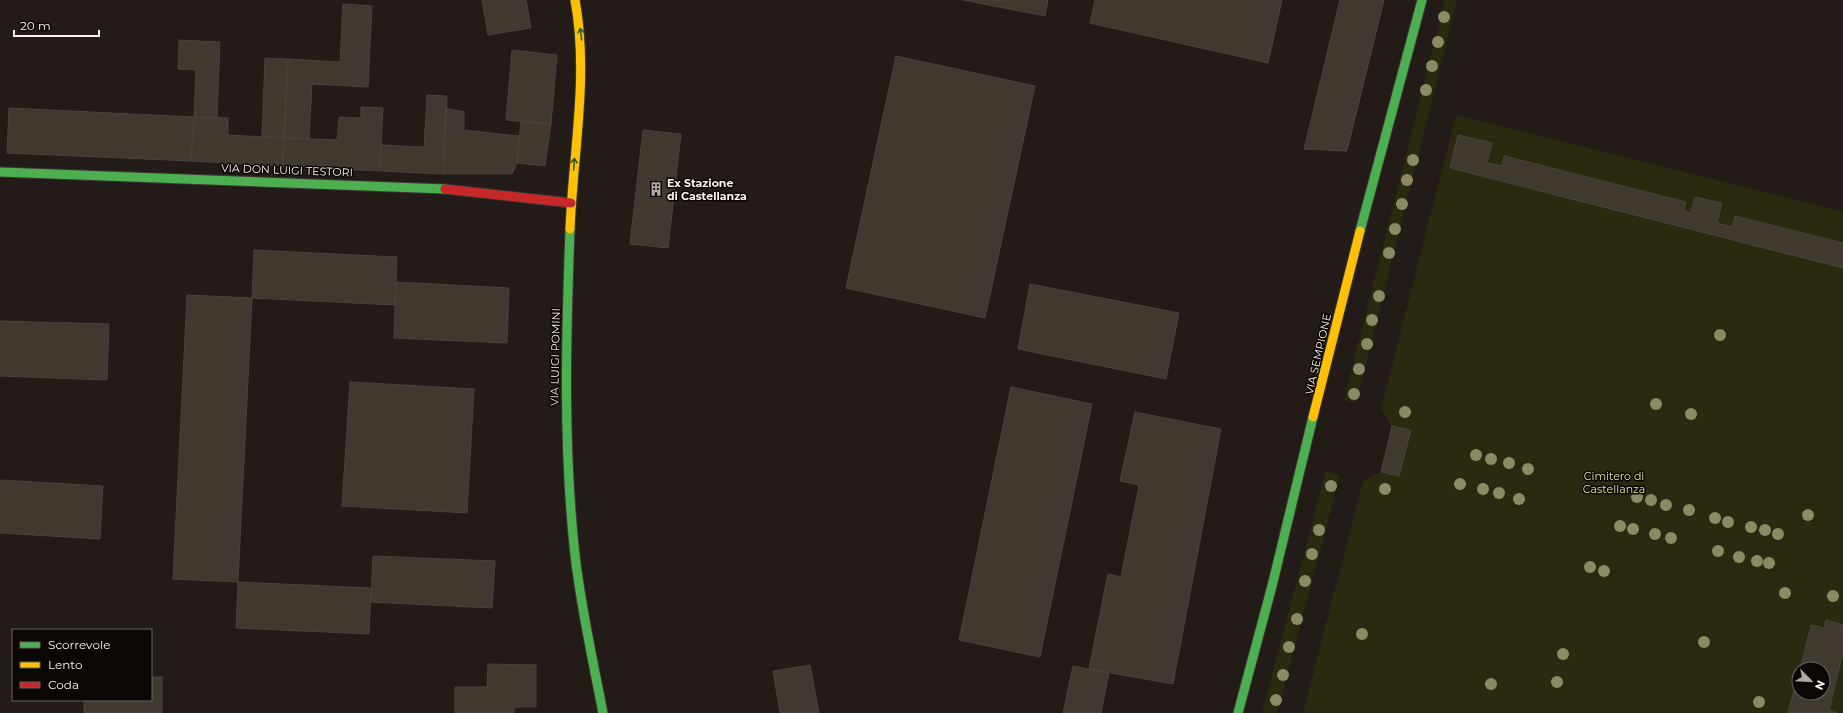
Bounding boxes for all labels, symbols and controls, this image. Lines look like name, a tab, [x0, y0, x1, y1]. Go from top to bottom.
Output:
scale bar	[14, 12, 99, 38]
text: 20 m	[20, 18, 51, 33]
one-way arrow	[577, 28, 585, 41]
one-way arrow	[570, 158, 577, 171]
street label: VIA DON LUIGI TESTORI	[221, 161, 353, 179]
place label: Ex Stazione di Castellanza	[667, 176, 747, 203]
building icon: Ex Stazione di Castellanza	[648, 181, 664, 197]
street label: VIA LUIGI POMINI	[547, 308, 563, 406]
street label: VIA SEMPIONE	[1302, 312, 1334, 396]
park label: Cimitero di Castellanza	[1583, 469, 1645, 496]
legend	[12, 629, 152, 701]
text: Scorrevole	[48, 637, 110, 652]
text: Lento	[48, 657, 83, 672]
north arrow	[1791, 661, 1831, 701]
text: Coda	[48, 677, 79, 692]
text: N	[1812, 678, 1828, 692]

